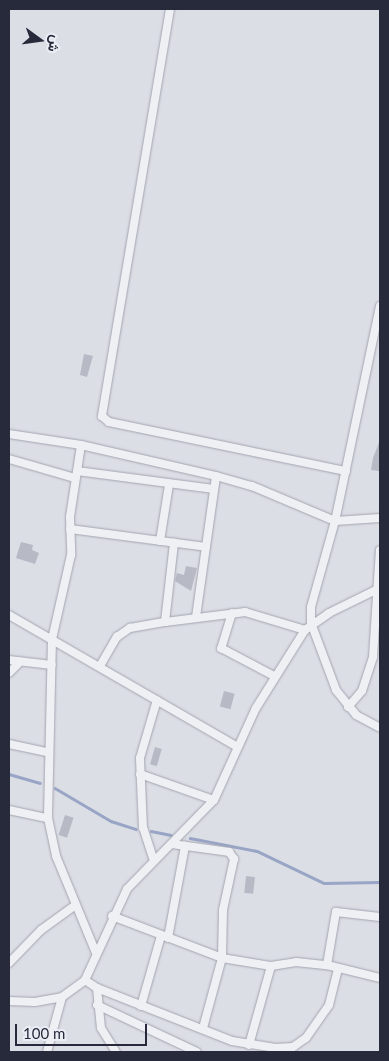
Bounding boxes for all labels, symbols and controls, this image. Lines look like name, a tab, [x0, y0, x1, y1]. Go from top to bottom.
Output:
north arrow	[15, 15, 65, 65]
text: ش	[45, 34, 65, 54]
scale bar	[18, 1014, 150, 1046]
text: 100 m	[23, 1024, 65, 1042]

